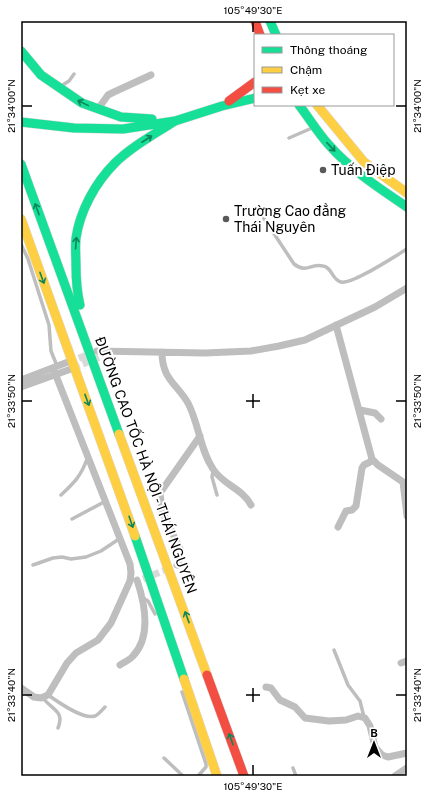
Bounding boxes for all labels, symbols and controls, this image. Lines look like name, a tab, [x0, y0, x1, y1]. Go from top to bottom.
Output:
text: 105°49'30"E	[223, 4, 283, 16]
legend	[254, 34, 394, 106]
text: Thông thoáng	[290, 43, 367, 57]
text: Chậm	[290, 63, 322, 77]
text: 21°34'00"N	[5, 79, 17, 133]
text: 21°34'00"N	[411, 79, 423, 133]
text: Kẹt xe	[290, 83, 325, 97]
one-way arrow	[77, 99, 89, 106]
one-way arrow	[141, 135, 152, 143]
one-way arrow	[326, 142, 336, 152]
place label: Tuấn Điệp	[331, 162, 396, 178]
marker: Tuấn Điệp	[318, 165, 328, 175]
one-way arrow	[33, 203, 41, 215]
place label: Trường Cao đẳng Thái Nguyên	[234, 203, 347, 235]
marker: Trường Cao đẳng Thái Nguyên	[221, 214, 231, 224]
one-way arrow	[73, 237, 80, 250]
one-way arrow	[39, 271, 47, 283]
street label: ĐƯỜNG CAO TỐC HÀ NỘI - THÁI NGUYÊN	[92, 333, 203, 596]
text: 21°33'50"N	[5, 374, 17, 428]
text: 21°33'50"N	[411, 374, 423, 428]
one-way arrow	[83, 393, 91, 405]
one-way arrow	[127, 516, 135, 528]
one-way arrow	[182, 612, 190, 624]
text: 21°33'40"N	[5, 668, 17, 722]
text: 21°33'40"N	[411, 668, 423, 722]
north arrow	[354, 723, 394, 763]
text: B	[370, 727, 378, 739]
one-way arrow	[227, 734, 235, 746]
text: 105°49'30"E	[223, 780, 283, 792]

